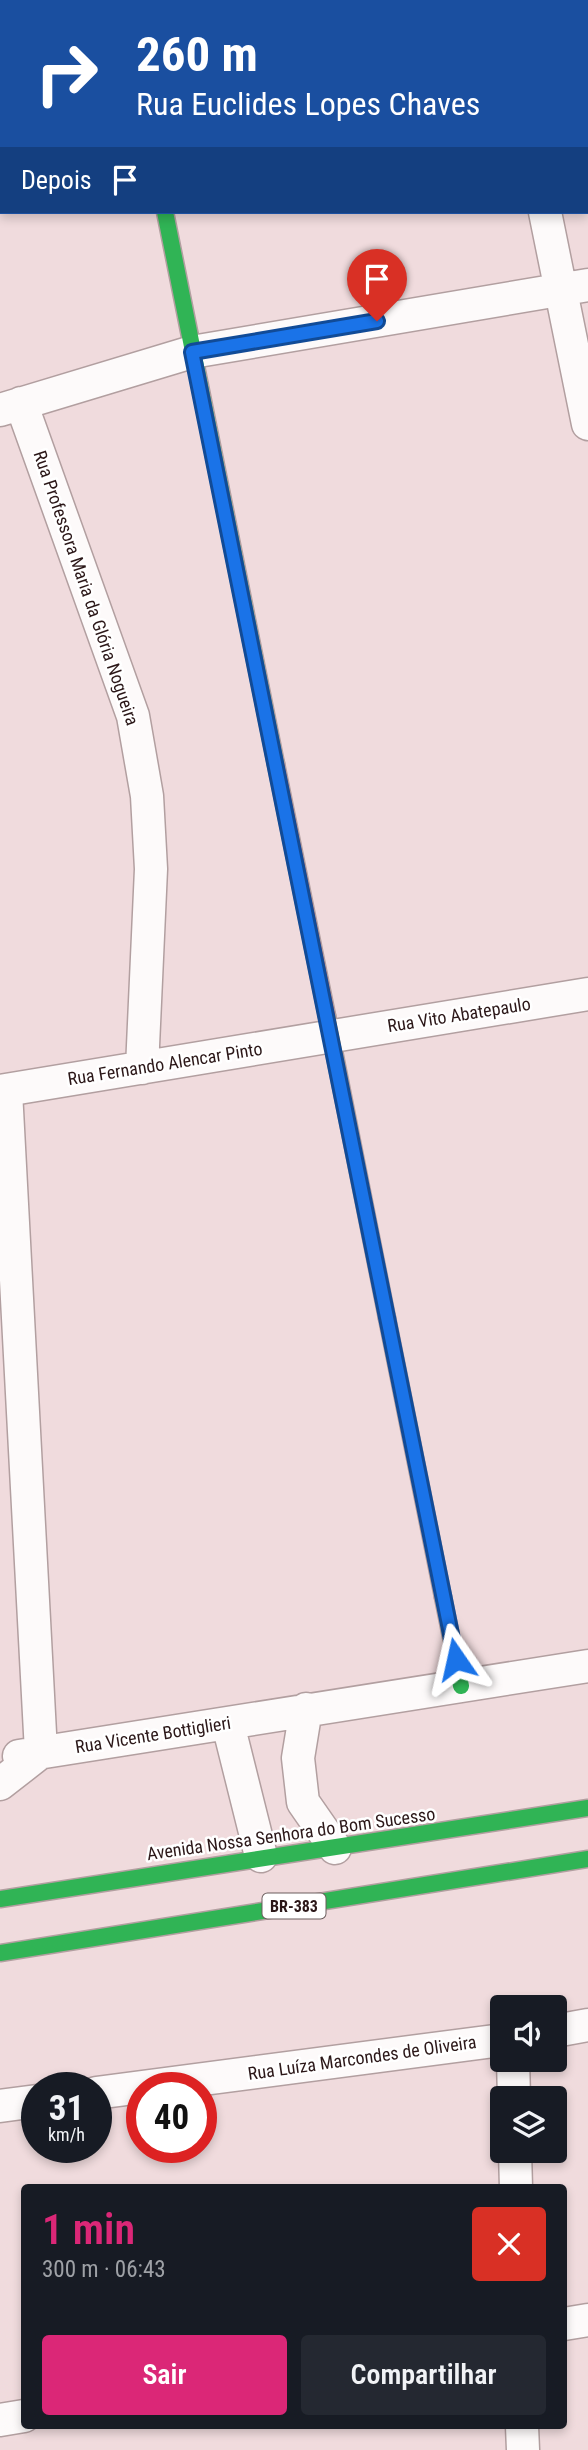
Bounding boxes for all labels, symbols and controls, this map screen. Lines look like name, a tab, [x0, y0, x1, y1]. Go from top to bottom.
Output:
text: 260 m	[136, 26, 258, 83]
icon: right	[21, 28, 112, 119]
text: Rua Euclides Lopes Chaves	[136, 85, 480, 123]
icon: arrive	[106, 161, 144, 199]
text: Depois	[21, 165, 92, 195]
pin	[347, 249, 407, 321]
icon: arrive	[358, 260, 396, 298]
street label: Rua Professora Maria da Glória Nogueira	[29, 448, 143, 728]
street label: Rua Vito Abatepaulo	[386, 993, 532, 1036]
street label: Rua Fernando Alencar Pinto	[66, 1038, 264, 1089]
position arrow	[419, 1622, 493, 1696]
street label: Rua Vicente Bottiglieri	[74, 1712, 232, 1757]
street label: Avenida Nossa Senhora do Bom Sucesso	[145, 1803, 436, 1864]
road number: BR-383	[262, 1894, 326, 1918]
map controls	[490, 1995, 567, 2163]
button: sound	[490, 1995, 567, 2072]
street label: Rua Luíza Marcondes de Oliveira	[246, 2031, 478, 2084]
speed limit sign: 40	[126, 2072, 217, 2163]
button: layers	[490, 2086, 567, 2163]
text: 31	[49, 2088, 84, 2129]
text: km/h	[48, 2124, 85, 2145]
text: 1 min	[42, 2205, 135, 2254]
button: close	[472, 2207, 546, 2281]
text: 300 m · 06:43	[42, 2256, 166, 2283]
button: Sair	[42, 2335, 287, 2415]
button: Compartilhar	[301, 2335, 546, 2415]

